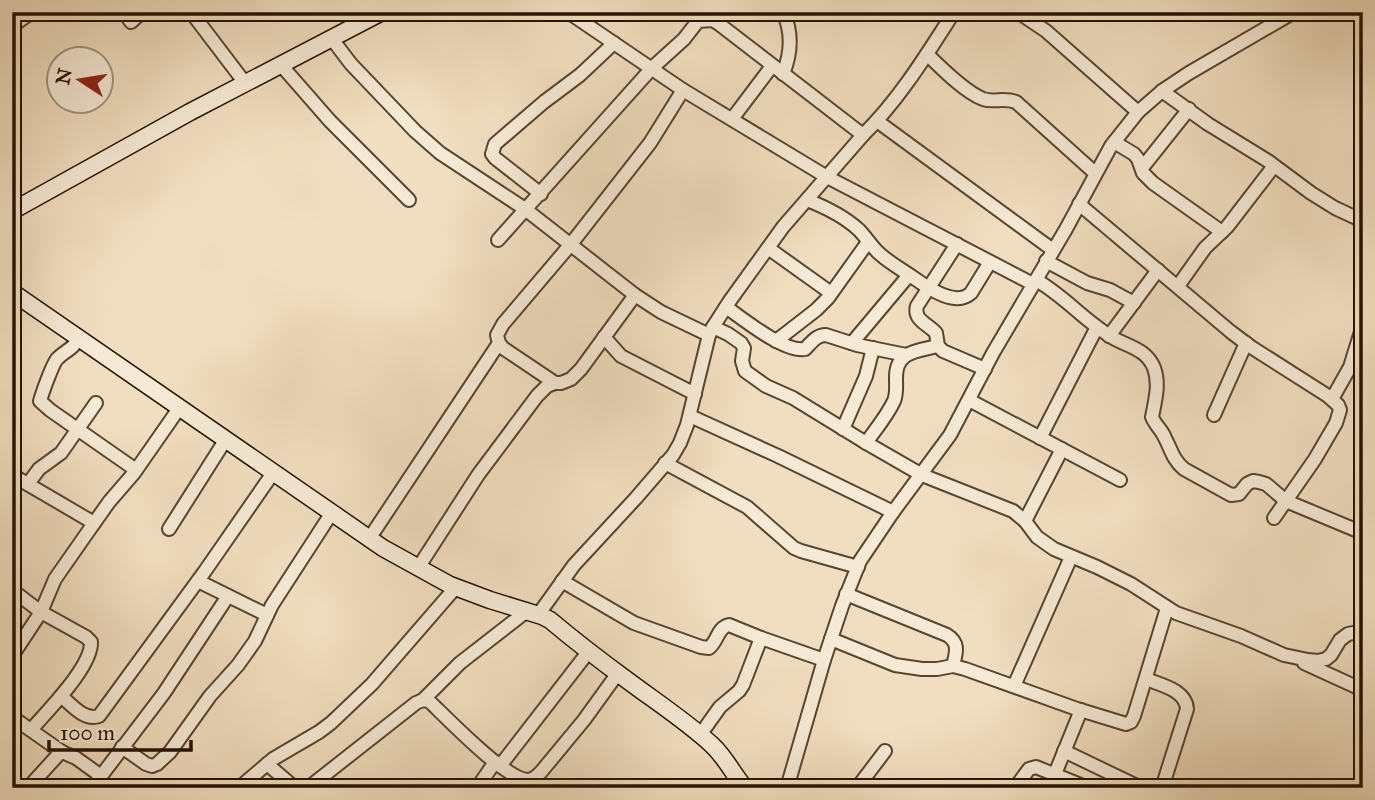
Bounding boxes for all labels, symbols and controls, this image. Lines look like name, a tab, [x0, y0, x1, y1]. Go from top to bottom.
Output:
north arrow	[46, 46, 116, 116]
text: N	[51, 66, 77, 87]
scale bar	[49, 709, 191, 753]
text: 100 m	[60, 720, 115, 746]

